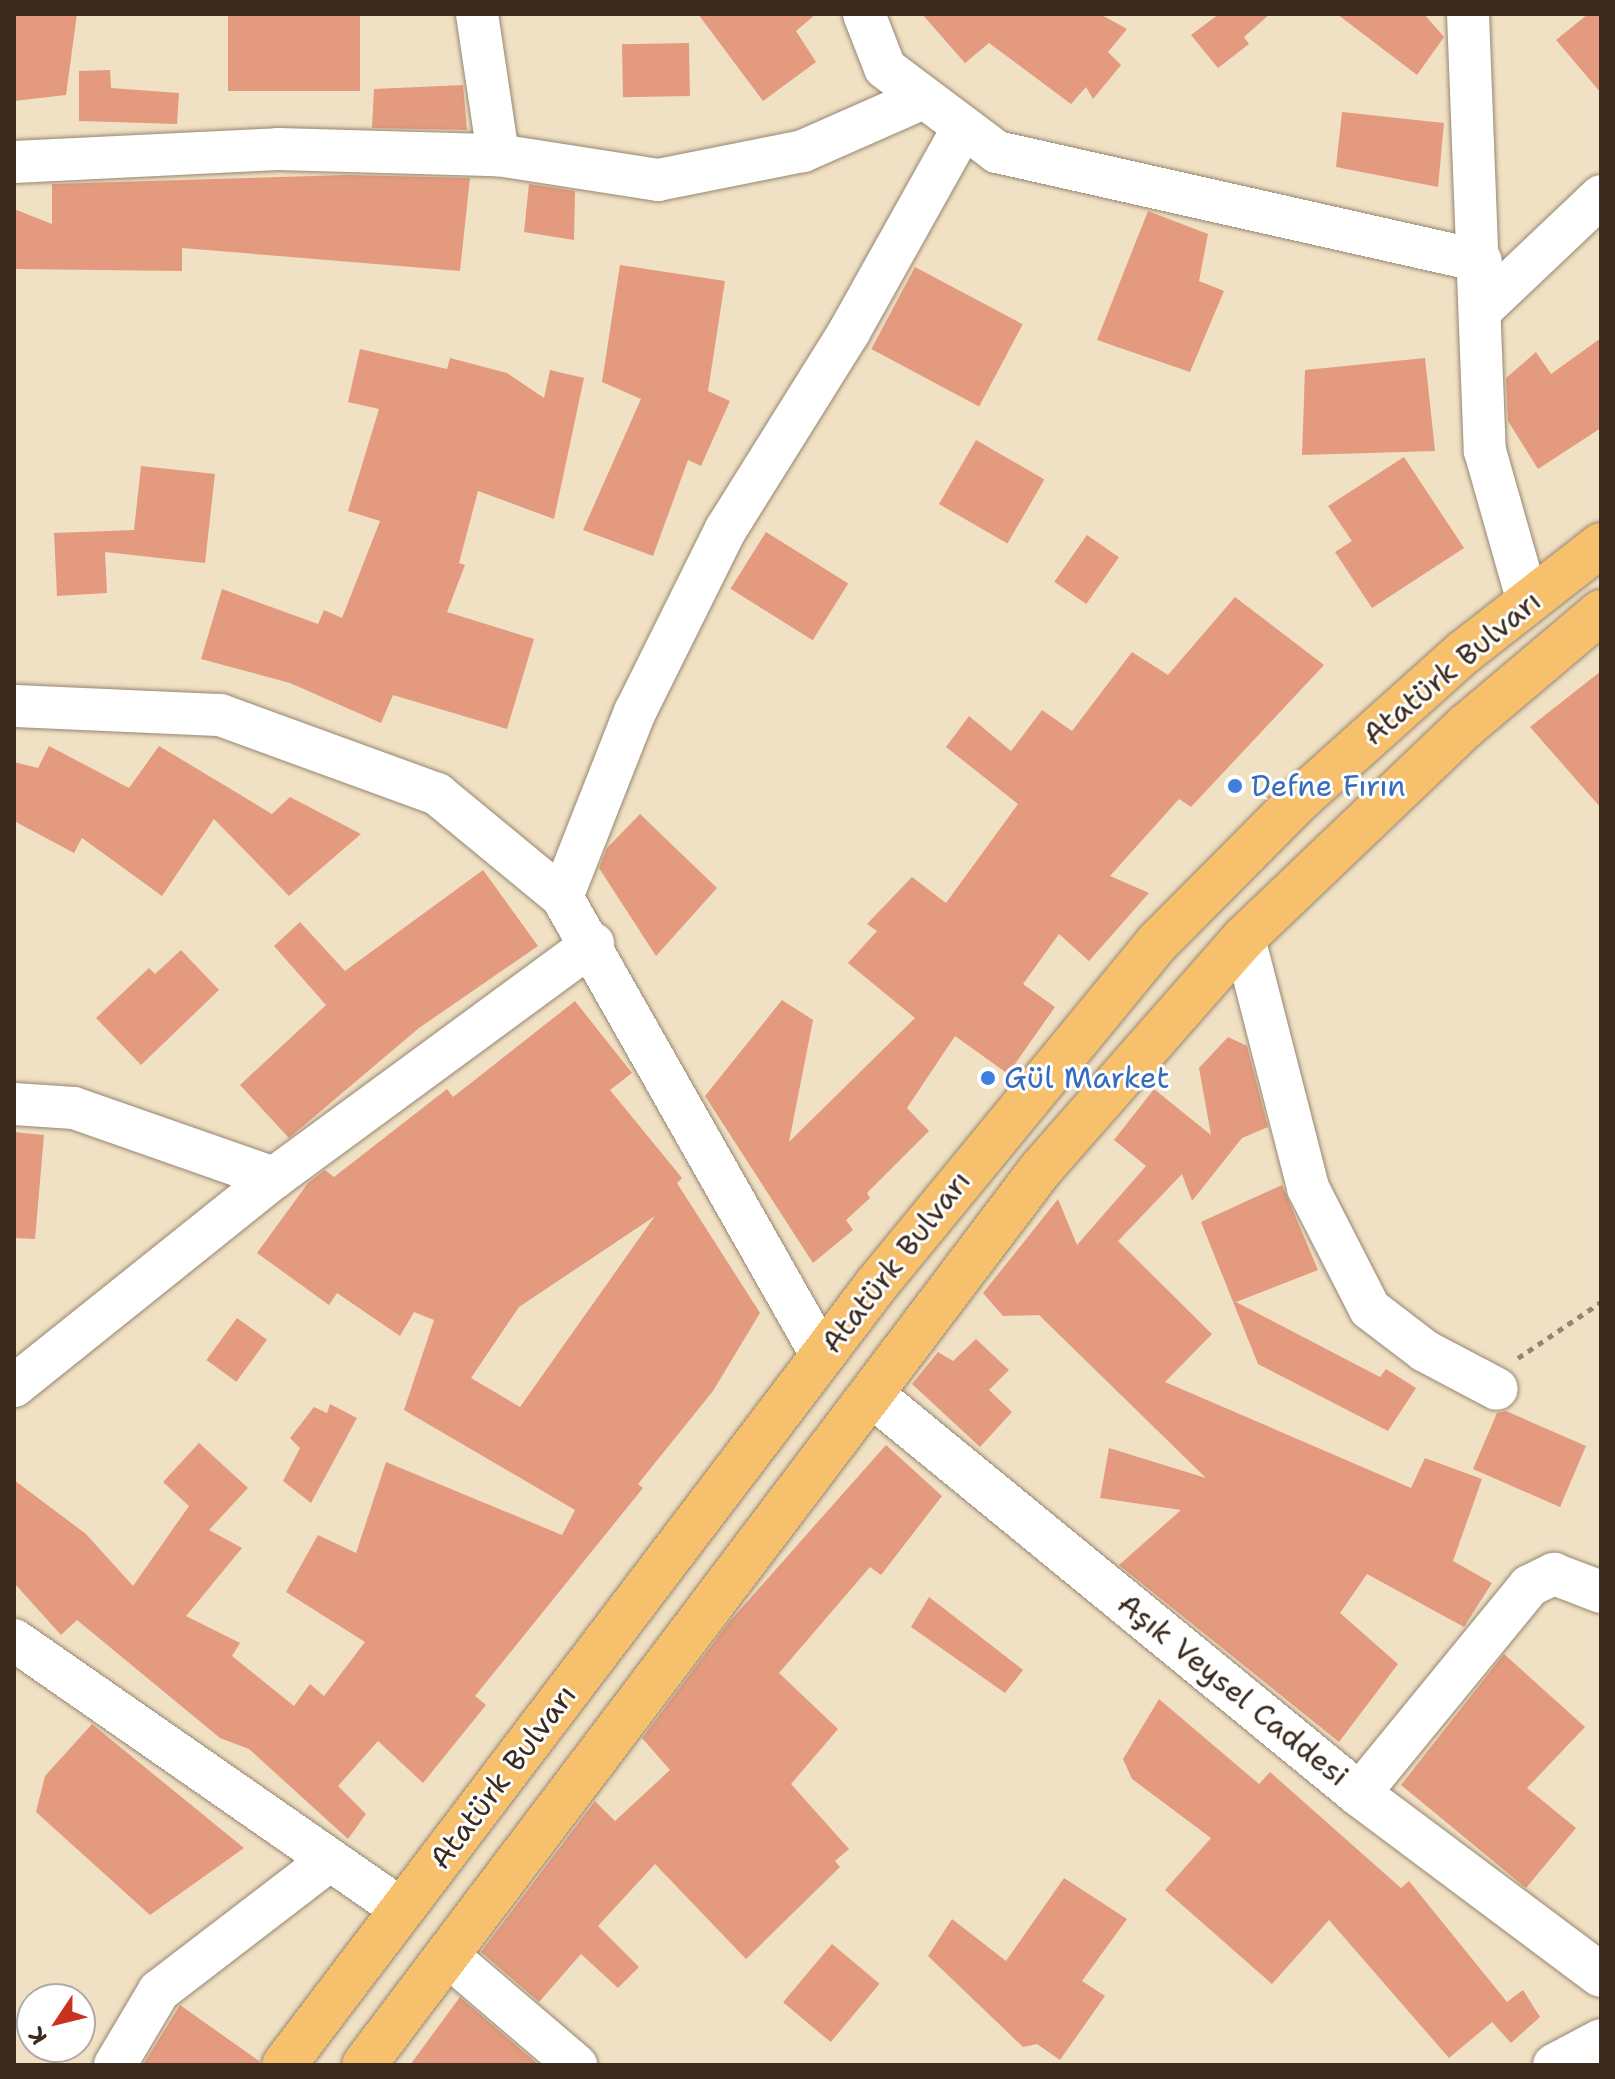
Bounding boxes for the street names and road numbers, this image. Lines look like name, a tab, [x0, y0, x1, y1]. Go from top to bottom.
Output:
street label: Atatürk Bulvarı	[1356, 583, 1548, 753]
street label: Atatürk Bulvarı	[814, 1164, 978, 1360]
street label: Aşık Veysel Caddesi	[1110, 1586, 1356, 1794]
street label: Atatürk Bulvarı	[422, 1678, 584, 1876]

